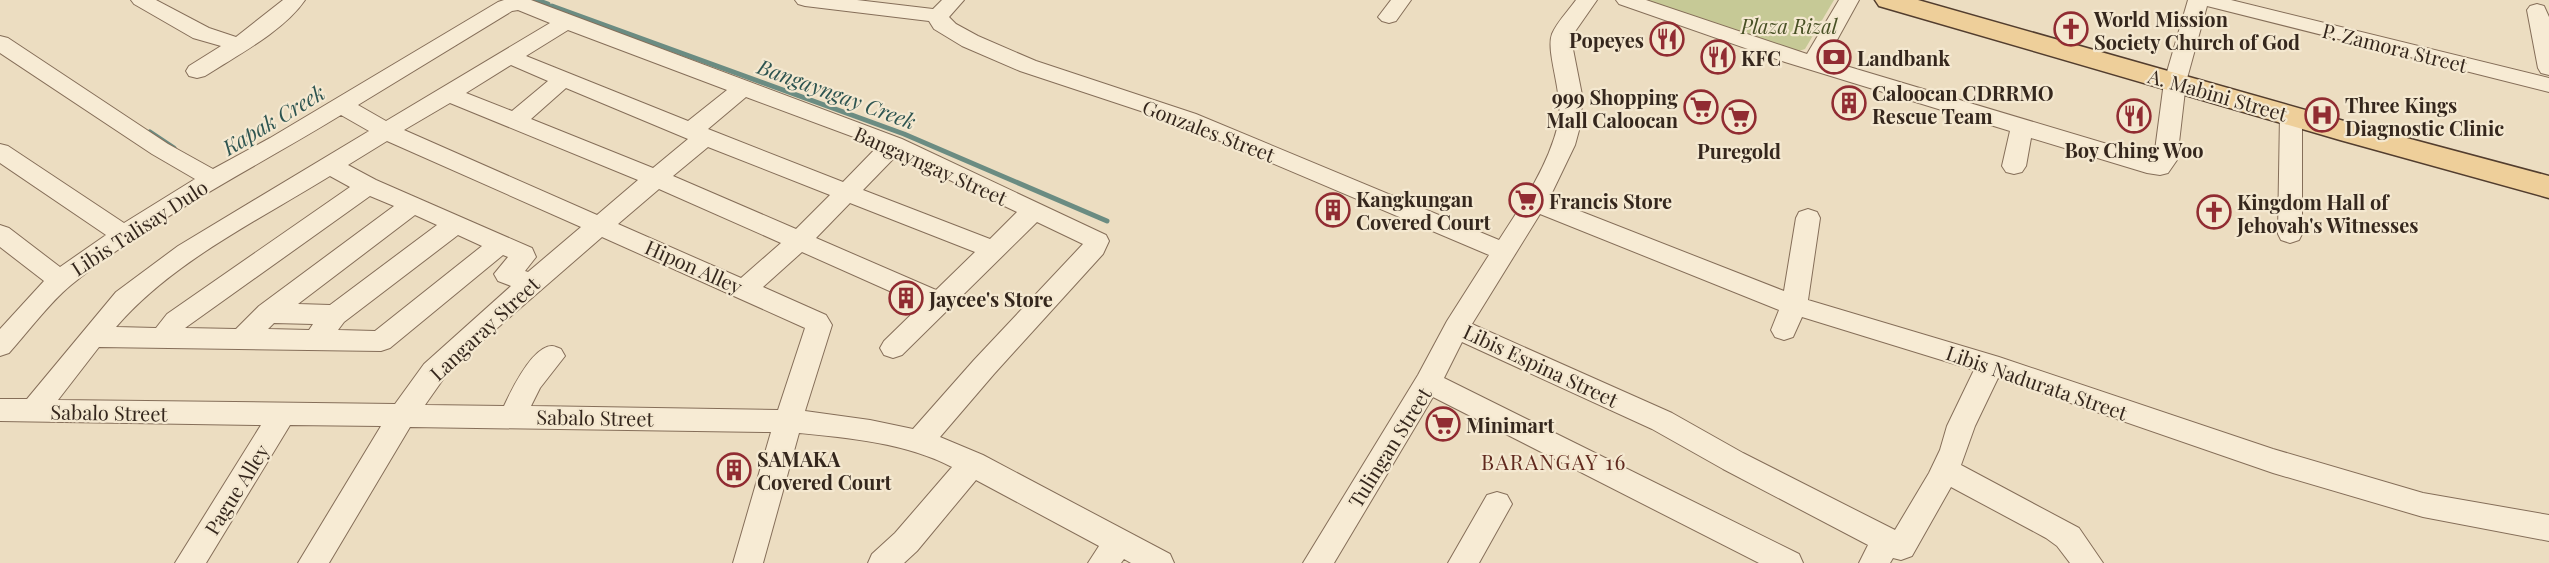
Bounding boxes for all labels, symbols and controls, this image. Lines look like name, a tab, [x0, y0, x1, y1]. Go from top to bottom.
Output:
place label: World Mission Society Church of God	[2093, 5, 2300, 55]
church icon: World Mission Society Church of God	[2053, 11, 2089, 47]
park label: Plaza Rizal	[1740, 12, 1839, 39]
street label: P. Zamora Street	[2320, 16, 2471, 78]
restaurant icon: Popeyes	[1649, 21, 1685, 57]
place label: Popeyes	[1569, 26, 1644, 53]
restaurant icon: KFC	[1700, 39, 1736, 75]
bank icon: Landbank	[1816, 39, 1852, 75]
place label: KFC	[1741, 44, 1781, 71]
place label: Landbank	[1857, 44, 1950, 71]
water label: Bangayngay Creek	[753, 51, 920, 135]
street label: A. Mabini Street	[2144, 61, 2292, 127]
water label: Kapak Creek	[216, 77, 330, 161]
place label: Caloocan CDRRMO Rescue Team	[1872, 79, 2054, 129]
place label: 999 Shopping Mall Caloocan	[1546, 83, 1679, 133]
building icon: Caloocan CDRRMO Rescue Team	[1831, 85, 1867, 121]
supermarket icon: 999 Shopping Mall Caloocan	[1683, 89, 1719, 125]
place label: Three Kings Diagnostic Clinic	[2345, 91, 2504, 141]
street label: Gonzales Street	[1139, 92, 1280, 168]
hospital icon: Three Kings Diagnostic Clinic	[2304, 97, 2340, 133]
restaurant icon: Boy Ching Woo	[2116, 98, 2152, 134]
supermarket icon: Puregold	[1721, 99, 1757, 135]
street label: Bangayngay Street	[850, 119, 1013, 211]
place label: Boy Ching Woo	[2064, 136, 2204, 163]
place label: Puregold	[1697, 137, 1781, 164]
street label: Libis Talisay Dulo	[65, 173, 213, 281]
supermarket icon: Francis Store	[1508, 182, 1544, 218]
place label: Kangkungan Covered Court	[1356, 185, 1492, 235]
place label: Francis Store	[1549, 187, 1672, 214]
place label: Kingdom Hall of Jehovah's Witnesses	[2236, 188, 2419, 238]
building icon: Kangkungan Covered Court	[1315, 192, 1351, 228]
church icon: Kingdom Hall of Jehovah's Witnesses	[2196, 194, 2232, 230]
street label: Hipon Alley	[641, 233, 747, 299]
street label: Langaray Street	[423, 270, 545, 386]
building icon: Jaycee's Store	[888, 280, 924, 316]
place label: Jaycee's Store	[928, 285, 1053, 312]
street label: Libis Espina Street	[1459, 317, 1623, 413]
street label: Libis Nadurata Street	[1943, 338, 2132, 426]
street label: Tulingan Street	[1341, 381, 1437, 512]
street label: Sabalo Street	[50, 397, 169, 427]
street label: Sabalo Street	[536, 402, 655, 432]
supermarket icon: Minimart	[1425, 406, 1461, 442]
place label: Minimart	[1466, 411, 1555, 438]
street label: Pague Alley	[198, 439, 274, 539]
place label: SAMAKA Covered Court	[757, 445, 893, 495]
district label: BARANGAY 16	[1481, 447, 1627, 475]
building icon: SAMAKA Covered Court	[716, 452, 752, 488]

